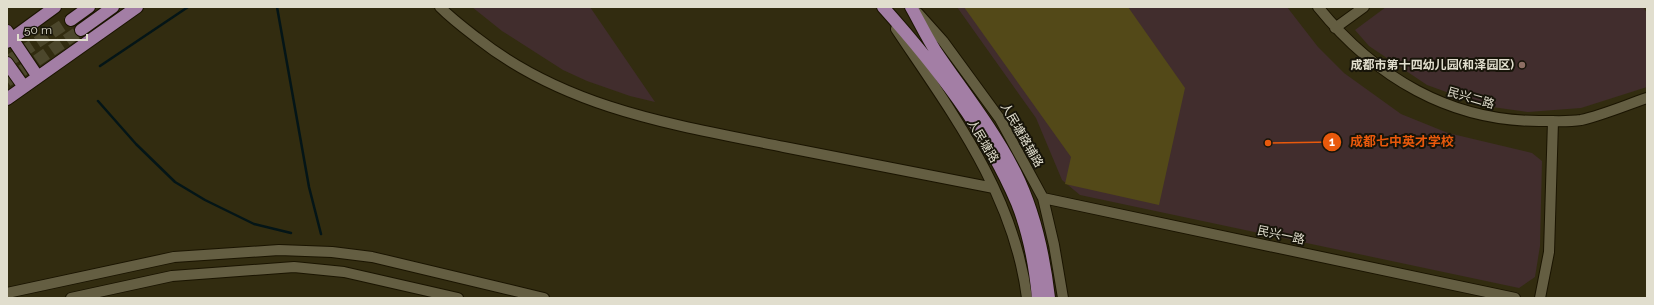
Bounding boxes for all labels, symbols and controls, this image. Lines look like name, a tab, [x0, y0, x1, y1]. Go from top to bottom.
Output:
scale bar	[18, 16, 87, 42]
text: 50 m	[24, 23, 52, 37]
place label: 成都市第十四幼儿园(和泽园区)	[1351, 58, 1514, 72]
marker: 成都市第十四幼儿园(和泽园区)	[1517, 60, 1527, 70]
street label: 民兴二路	[1446, 85, 1496, 111]
street label: 人民塘路辅路	[998, 100, 1046, 170]
street label: 人民塘路	[965, 117, 1001, 165]
callout: 成都七中英才学校	[1322, 129, 1462, 154]
text: 成都七中英才学校	[1350, 134, 1454, 149]
text: 1	[1329, 135, 1335, 149]
street label: 民兴一路	[1256, 223, 1306, 247]

